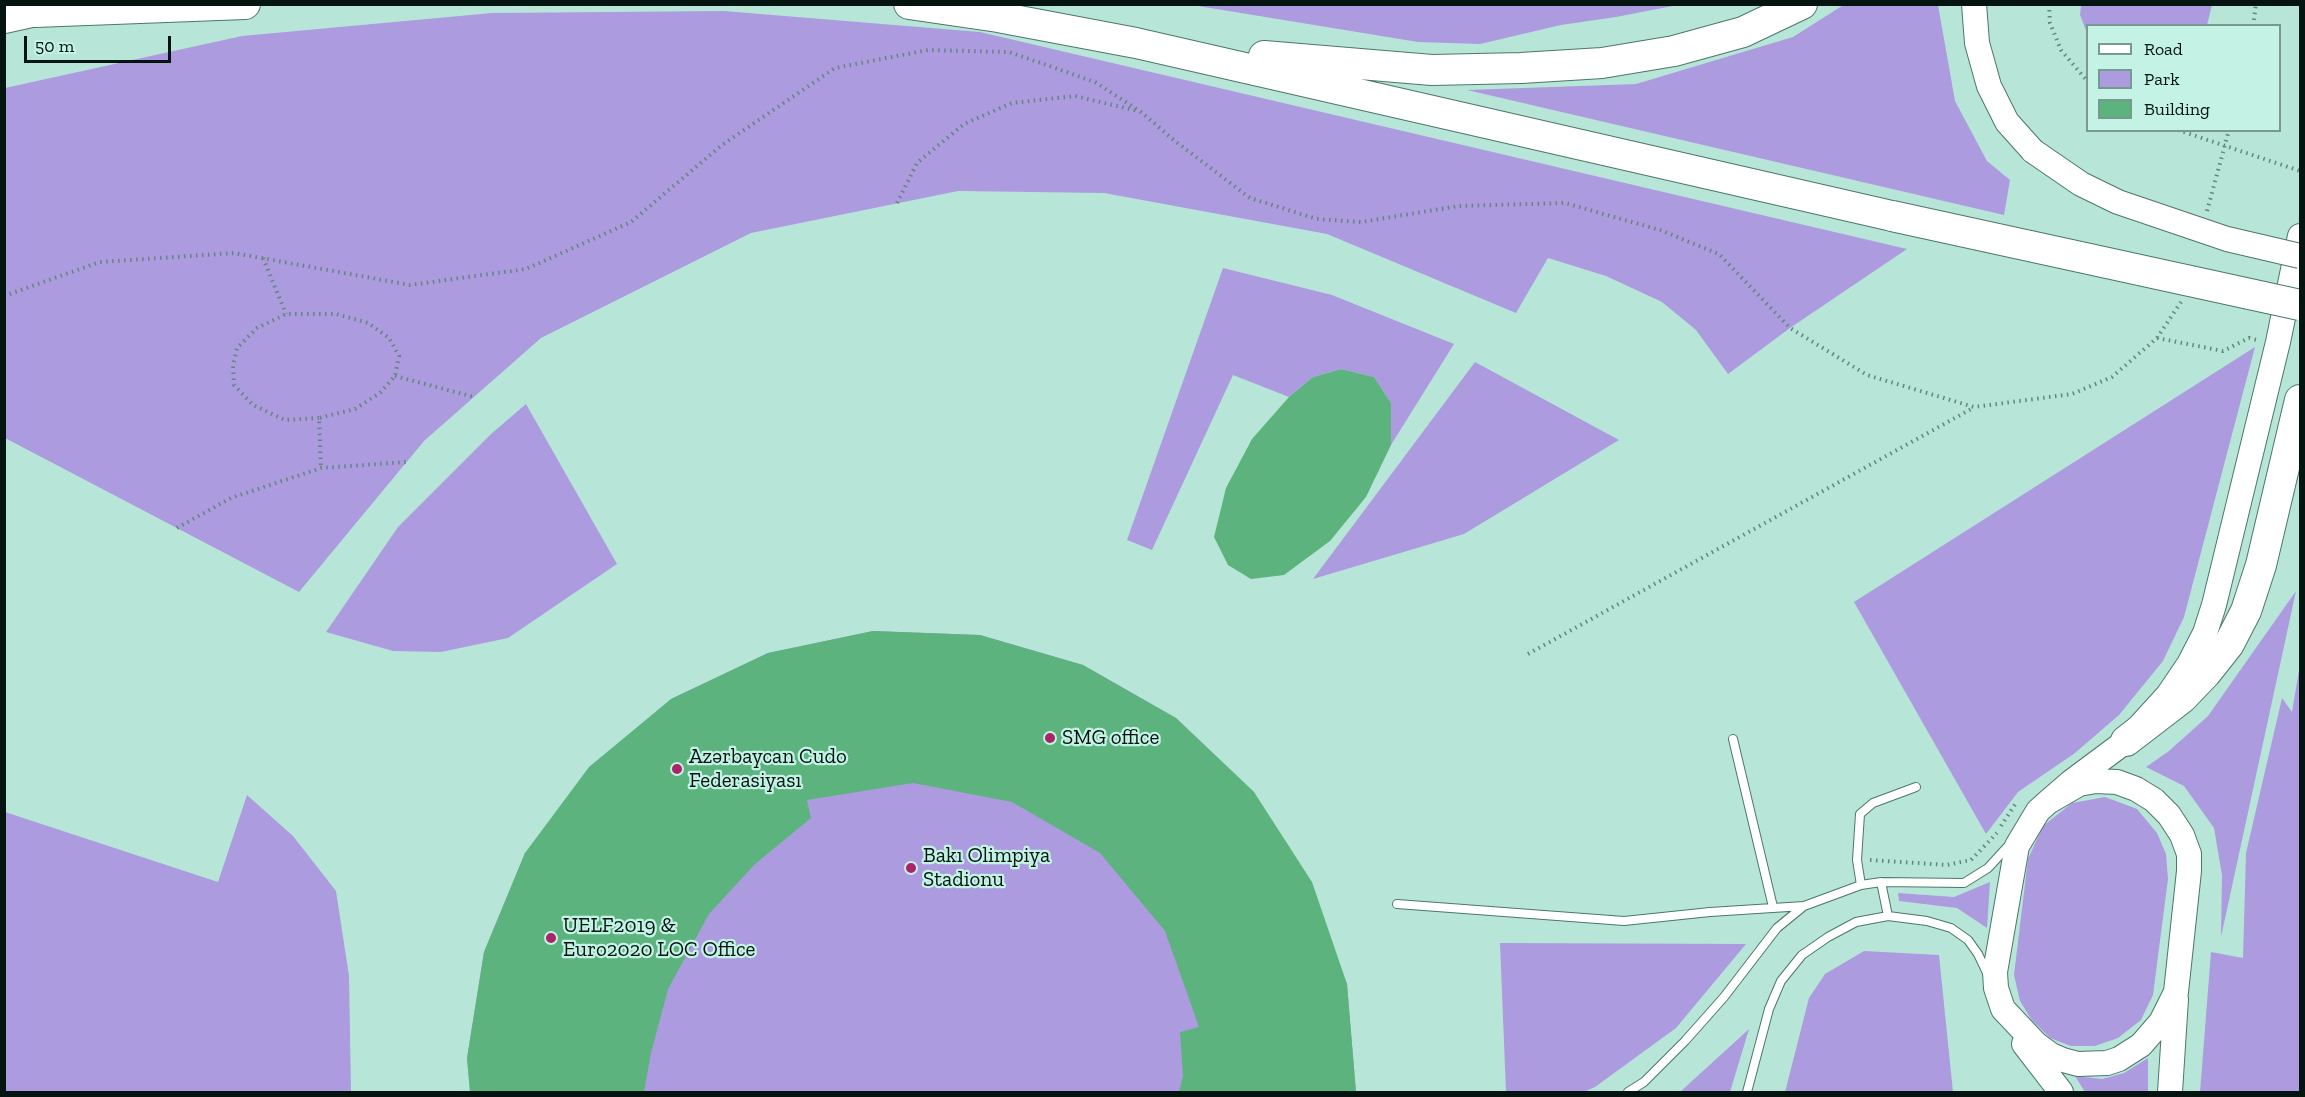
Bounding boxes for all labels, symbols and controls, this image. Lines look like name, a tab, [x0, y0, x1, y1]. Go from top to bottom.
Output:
scale bar	[27, 24, 174, 62]
legend	[2086, 24, 2281, 132]
text: 50 m	[35, 35, 74, 57]
text: Road	[2144, 38, 2183, 60]
text: Park	[2144, 68, 2180, 90]
text: Building	[2144, 98, 2210, 120]
place label: SMG office	[1062, 725, 1159, 751]
marker: SMG office	[1043, 731, 1057, 745]
place label: Azərbaycan Cudo Federasiyası	[689, 744, 847, 794]
marker: Azərbaycan Cudo Federasiyası	[670, 762, 684, 776]
place label: Bakı Olimpiya Stadionu	[923, 843, 1050, 893]
marker: Bakı Olimpiya Stadionu	[904, 861, 918, 875]
place label: UELF2019 & Euro2020 LOC Office	[563, 913, 755, 963]
marker: UELF2019 & Euro2020 LOC Office	[544, 931, 558, 945]

